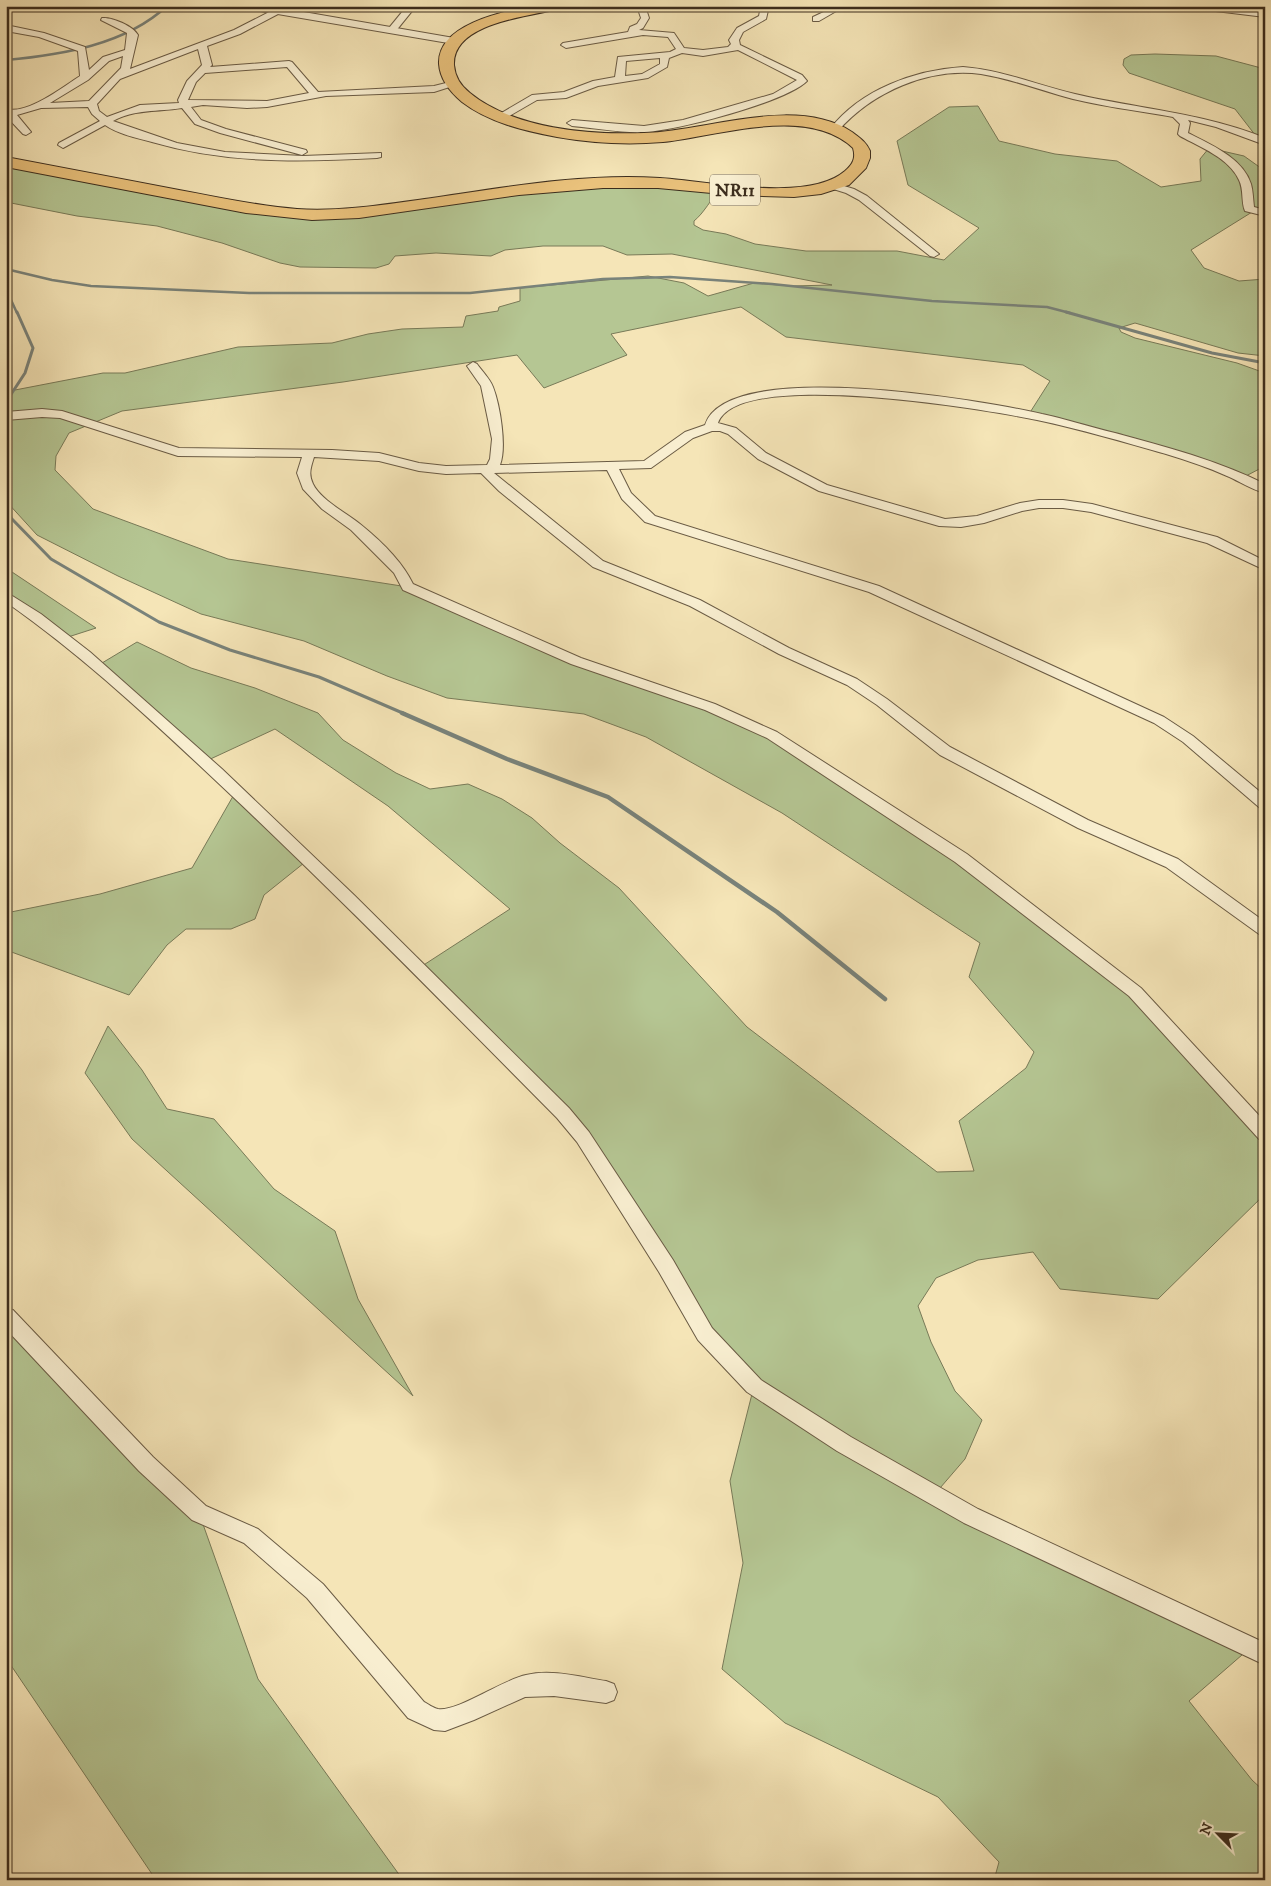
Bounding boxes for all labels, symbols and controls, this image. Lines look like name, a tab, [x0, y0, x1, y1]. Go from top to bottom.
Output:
road number: NR11	[710, 174, 760, 206]
north arrow	[1194, 1808, 1244, 1858]
text: N	[1196, 1820, 1218, 1838]

